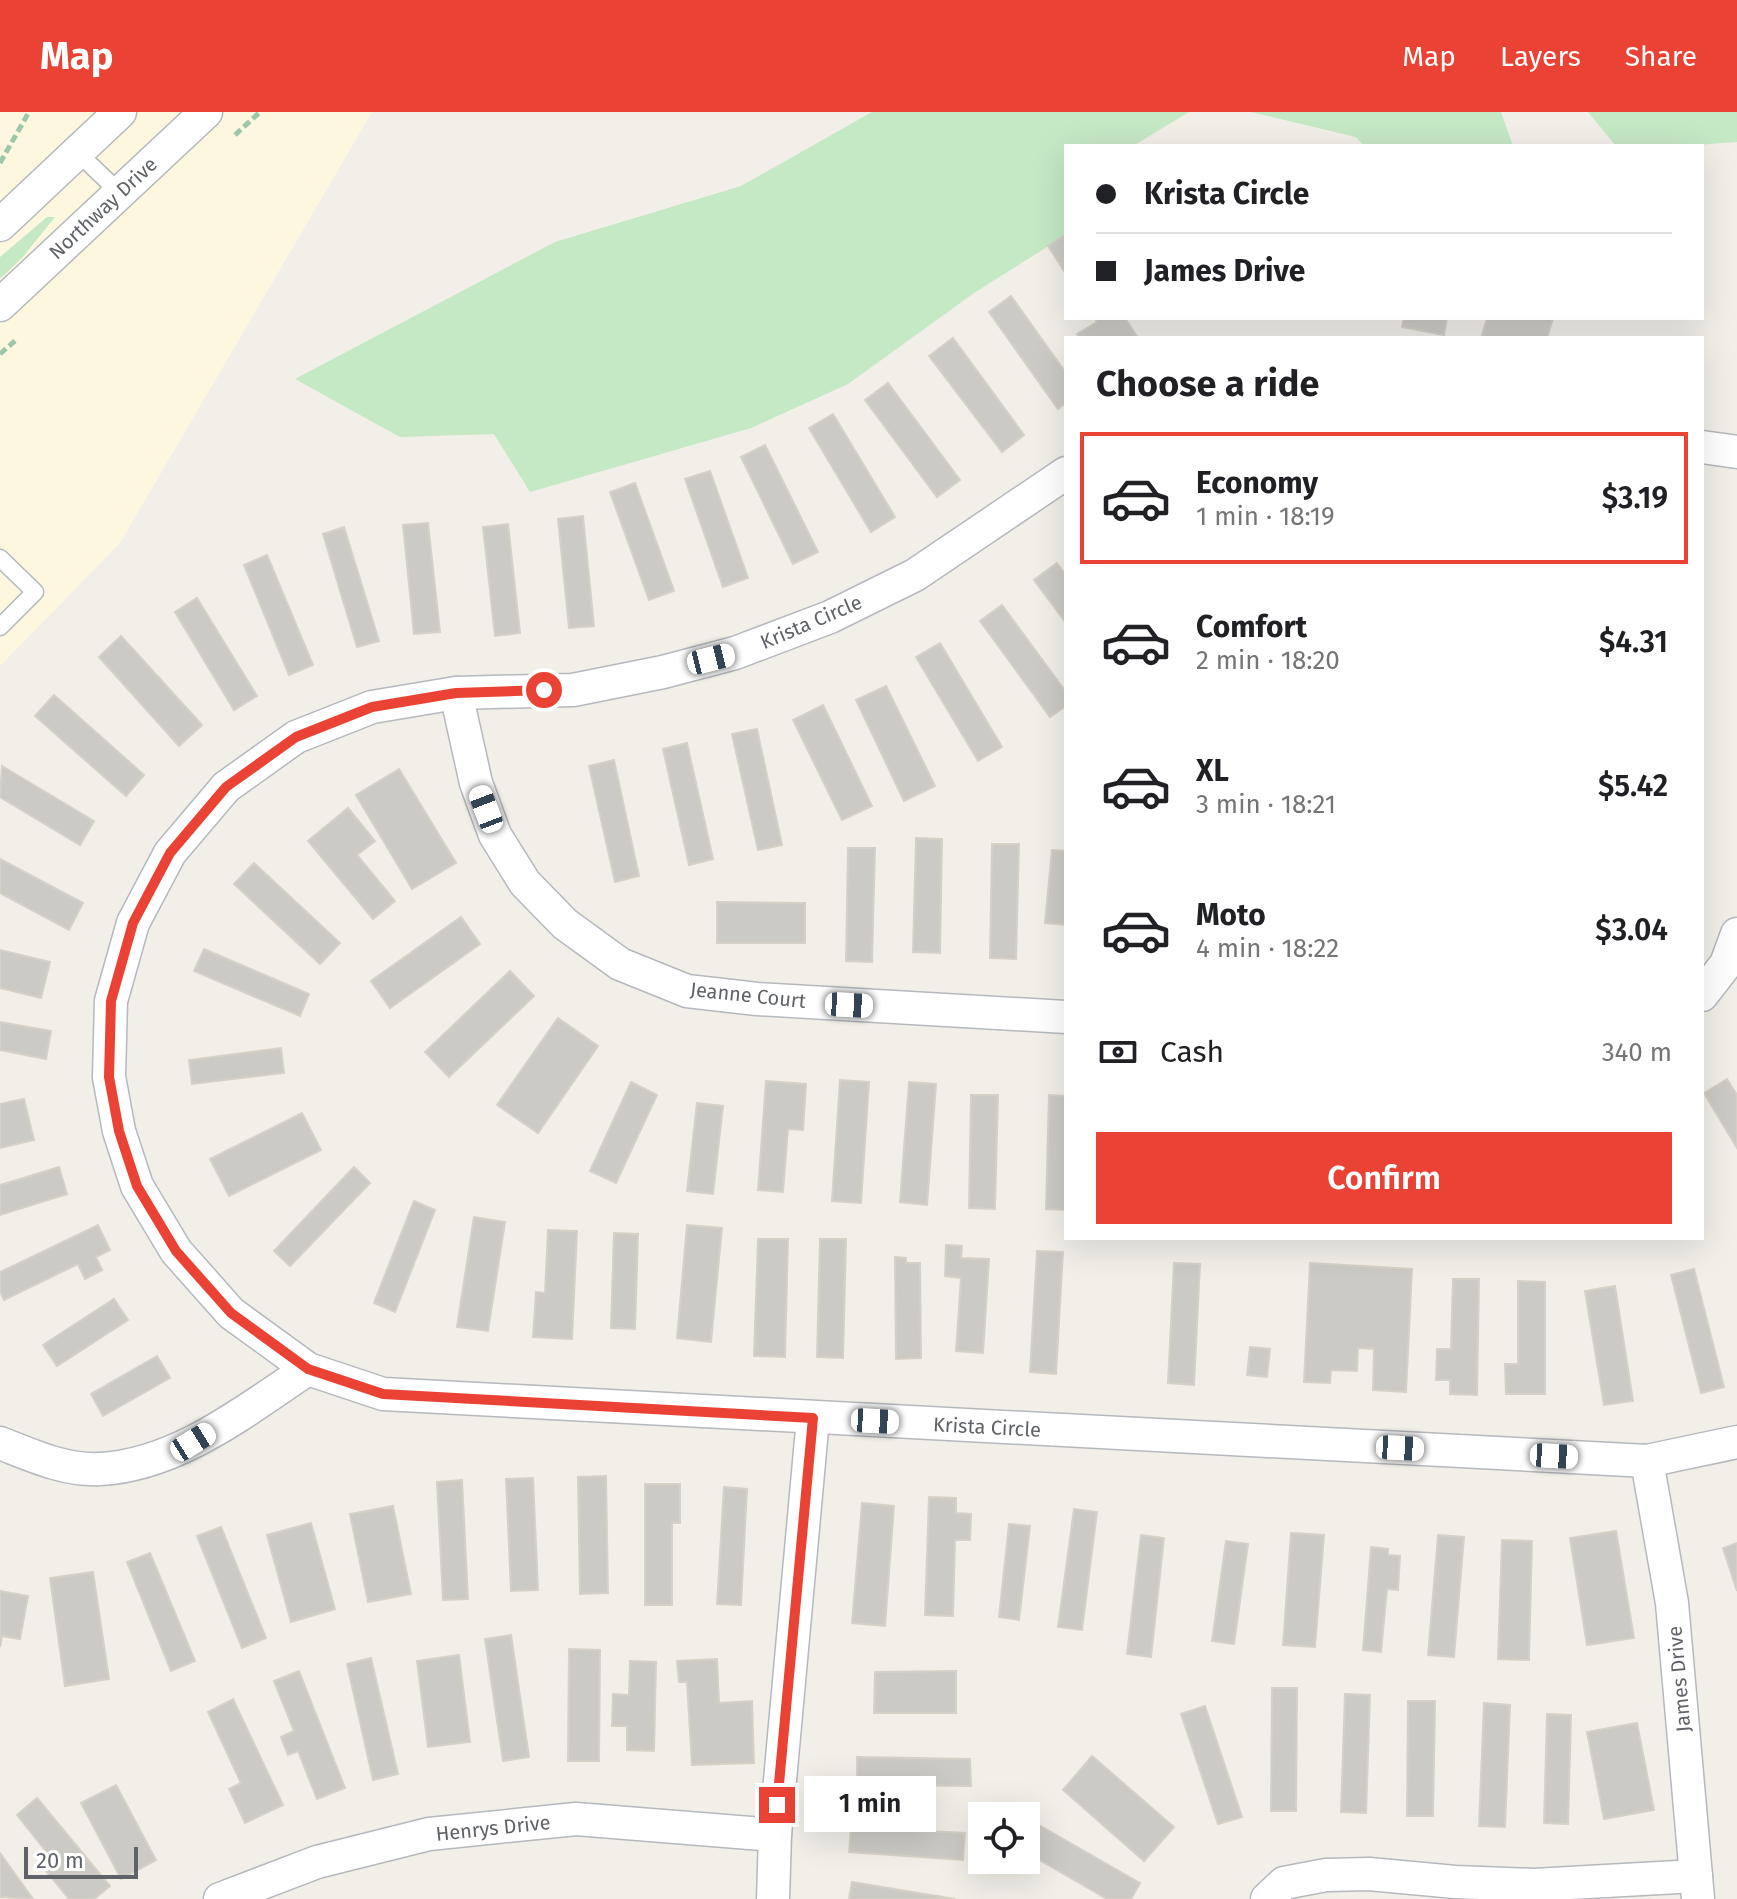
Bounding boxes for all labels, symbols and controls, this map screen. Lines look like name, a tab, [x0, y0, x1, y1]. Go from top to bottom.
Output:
text: Map	[40, 33, 113, 79]
text: Map	[1402, 40, 1456, 73]
text: Layers	[1500, 40, 1581, 73]
text: Share	[1625, 40, 1697, 73]
street label: Northway Drive	[44, 152, 162, 264]
text: Krista Circle	[1144, 176, 1309, 212]
text: James Drive	[1144, 253, 1305, 289]
text: Choose a ride	[1096, 362, 1319, 406]
icon: car	[1100, 462, 1172, 534]
text: Economy	[1196, 465, 1318, 501]
text: $3.19	[1602, 480, 1668, 516]
text: 1 min · 18:19	[1196, 501, 1335, 532]
street label: Krista Circle	[757, 590, 865, 654]
icon: car	[1100, 606, 1172, 678]
text: Comfort	[1196, 609, 1307, 645]
text: $4.31	[1599, 624, 1668, 660]
car	[685, 642, 737, 676]
text: 2 min · 18:20	[1196, 645, 1340, 676]
route start	[526, 672, 562, 708]
icon: car	[1100, 750, 1172, 822]
text: XL	[1196, 753, 1229, 789]
text: $5.42	[1598, 768, 1668, 804]
car	[466, 782, 506, 836]
text: 3 min · 18:21	[1196, 789, 1336, 820]
icon: car	[1100, 894, 1172, 966]
text: Moto	[1196, 897, 1266, 933]
text: $3.04	[1595, 912, 1668, 948]
text: 4 min · 18:22	[1196, 933, 1339, 964]
street label: Jeanne Court	[689, 977, 808, 1013]
car	[824, 992, 874, 1018]
icon: cash	[1096, 1030, 1140, 1074]
text: Cash	[1160, 1034, 1224, 1070]
text: 340 m	[1602, 1037, 1672, 1068]
button: Confirm	[1096, 1132, 1672, 1224]
car	[850, 1408, 900, 1434]
street label: Krista Circle	[932, 1412, 1042, 1442]
car	[166, 1419, 220, 1465]
car	[1375, 1435, 1425, 1461]
car	[1529, 1443, 1579, 1469]
street label: James Drive	[1662, 1625, 1696, 1733]
callout: 1 min	[805, 1777, 937, 1833]
route end	[759, 1787, 795, 1823]
text: 1 min	[839, 1788, 901, 1819]
map controls	[968, 1802, 1040, 1874]
button: locate	[968, 1802, 1040, 1874]
street label: Henrys Drive	[434, 1810, 552, 1846]
scale bar	[24, 1843, 138, 1879]
text: 20 m	[36, 1847, 84, 1874]

